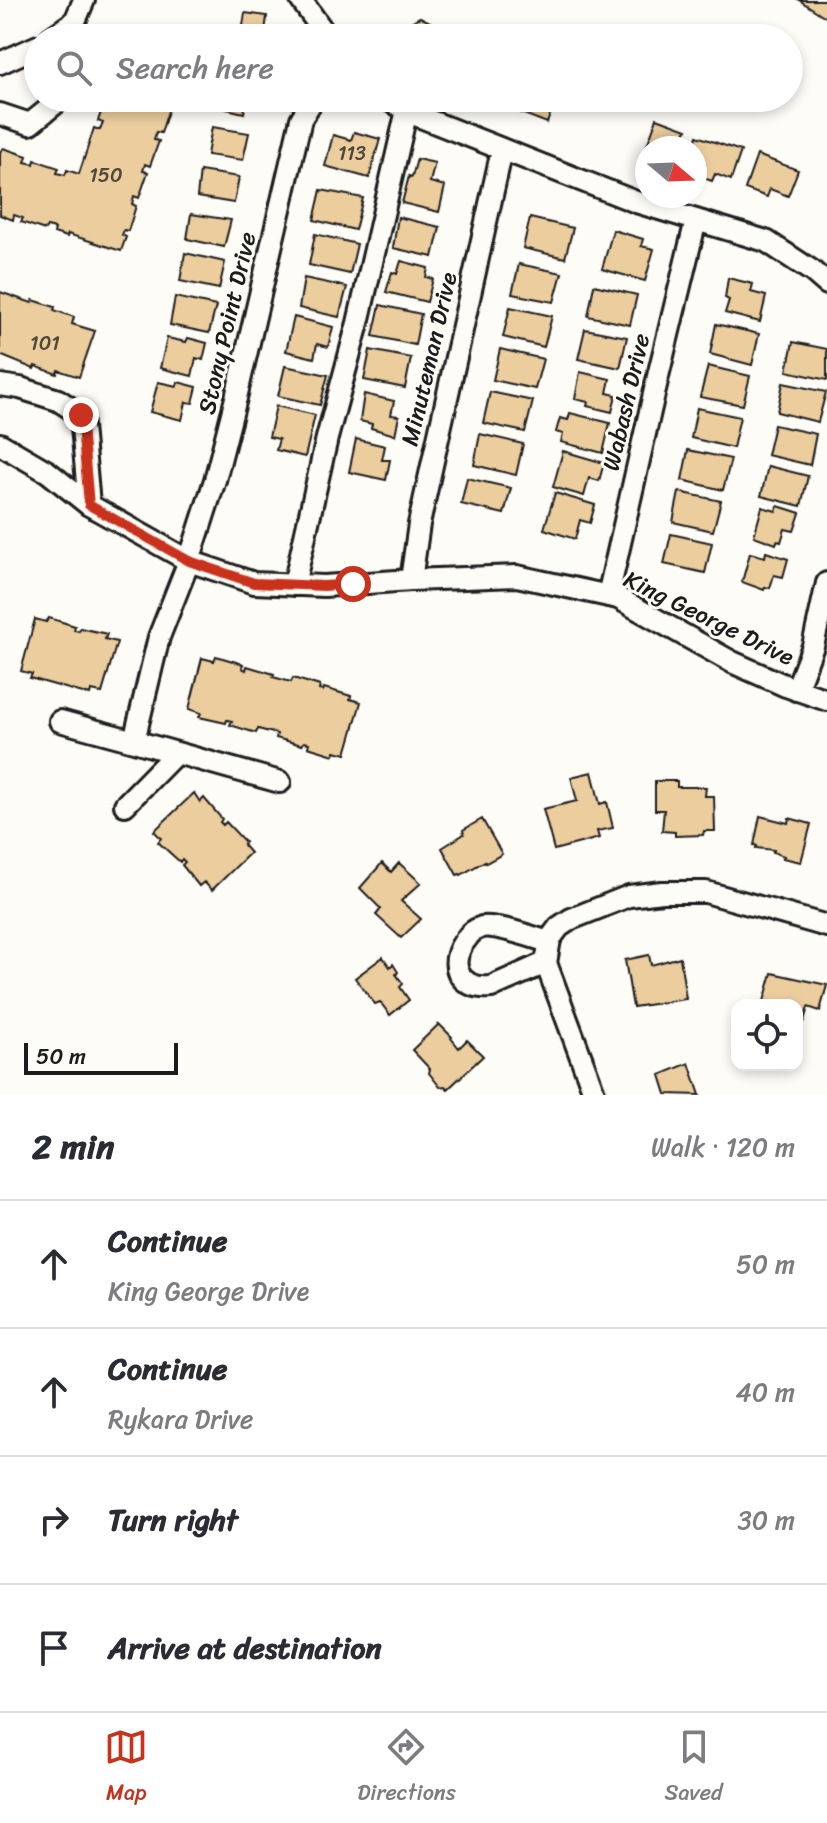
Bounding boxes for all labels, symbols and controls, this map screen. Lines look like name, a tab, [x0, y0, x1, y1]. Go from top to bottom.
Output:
search box	[24, 24, 803, 112]
text: Search here	[116, 41, 274, 95]
icon: search	[52, 46, 96, 90]
house number: 113	[338, 136, 366, 171]
north arrow	[635, 136, 707, 208]
house number: 150	[89, 158, 123, 193]
street label: Stony Point Drive	[186, 228, 268, 418]
street label: Minuteman Drive	[389, 267, 469, 450]
house number: 101	[30, 326, 60, 361]
street label: Wabash Drive	[590, 329, 662, 475]
route end	[63, 397, 99, 433]
street label: King George Drive	[616, 558, 802, 678]
route start	[335, 566, 371, 602]
map controls	[731, 999, 803, 1071]
button: locate	[731, 999, 803, 1071]
text: 50 m	[36, 1037, 86, 1076]
scale bar	[24, 1039, 178, 1075]
text: 2 min	[32, 1117, 114, 1177]
text: Walk · 120 m	[651, 1124, 795, 1170]
text: Continue	[108, 1214, 227, 1268]
text: 50 m	[736, 1241, 795, 1287]
icon: ahead	[32, 1242, 76, 1286]
text: King George Drive	[108, 1268, 309, 1314]
text: Continue	[108, 1342, 227, 1396]
text: 40 m	[736, 1369, 795, 1415]
icon: ahead	[32, 1370, 76, 1414]
text: Rykara Drive	[108, 1396, 253, 1442]
text: Turn right	[108, 1493, 238, 1547]
text: 30 m	[738, 1497, 795, 1543]
icon: right	[32, 1498, 76, 1542]
text: Arrive at destination	[108, 1621, 382, 1675]
icon: arrive	[32, 1626, 76, 1670]
tab: Map	[104, 1725, 148, 1812]
tab: Directions	[357, 1725, 456, 1812]
tab: Saved	[665, 1725, 723, 1812]

